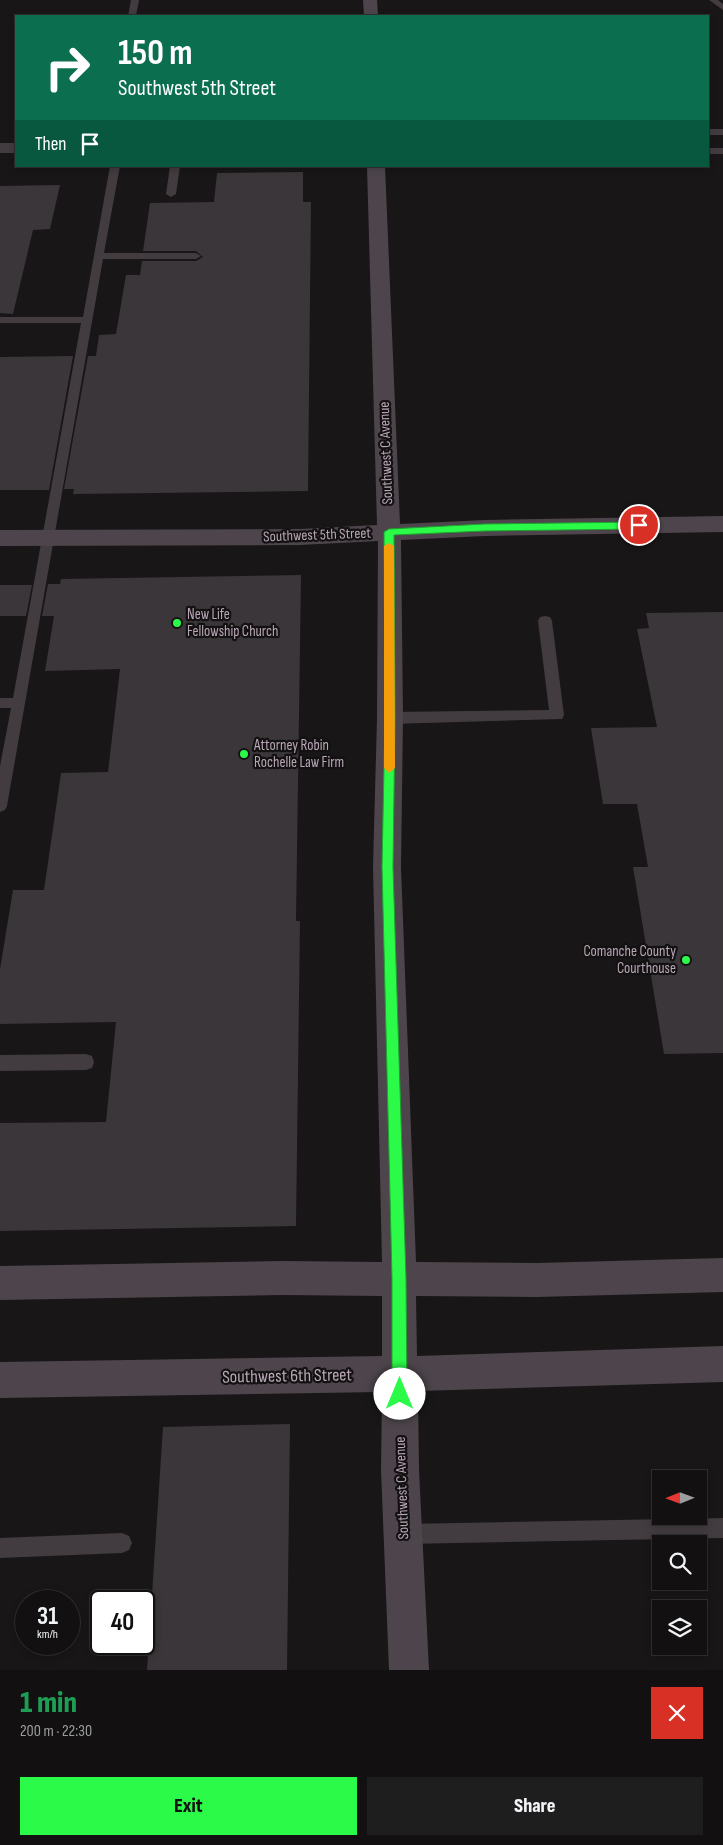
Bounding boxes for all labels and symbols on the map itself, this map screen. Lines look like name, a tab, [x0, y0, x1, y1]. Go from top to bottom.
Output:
street label: Southwest C Avenue	[375, 401, 397, 505]
pin	[618, 504, 660, 546]
street label: Southwest 5th Street	[263, 524, 372, 546]
place label: New Life Fellowship Church	[187, 605, 278, 641]
marker: New Life Fellowship Church	[171, 617, 183, 629]
place label: Attorney Robin Rochelle Law Firm	[253, 736, 344, 772]
marker: Attorney Robin Rochelle Law Firm	[238, 748, 250, 760]
place label: Comanche County Courthouse	[583, 942, 676, 978]
marker: Comanche County Courthouse	[680, 954, 692, 966]
street label: Southwest 6th Street	[222, 1364, 353, 1388]
position arrow	[373, 1367, 425, 1419]
street label: Southwest C Avenue	[391, 1436, 413, 1540]
north arrow	[652, 1470, 708, 1525]
speed limit sign: 40	[90, 1590, 155, 1655]

